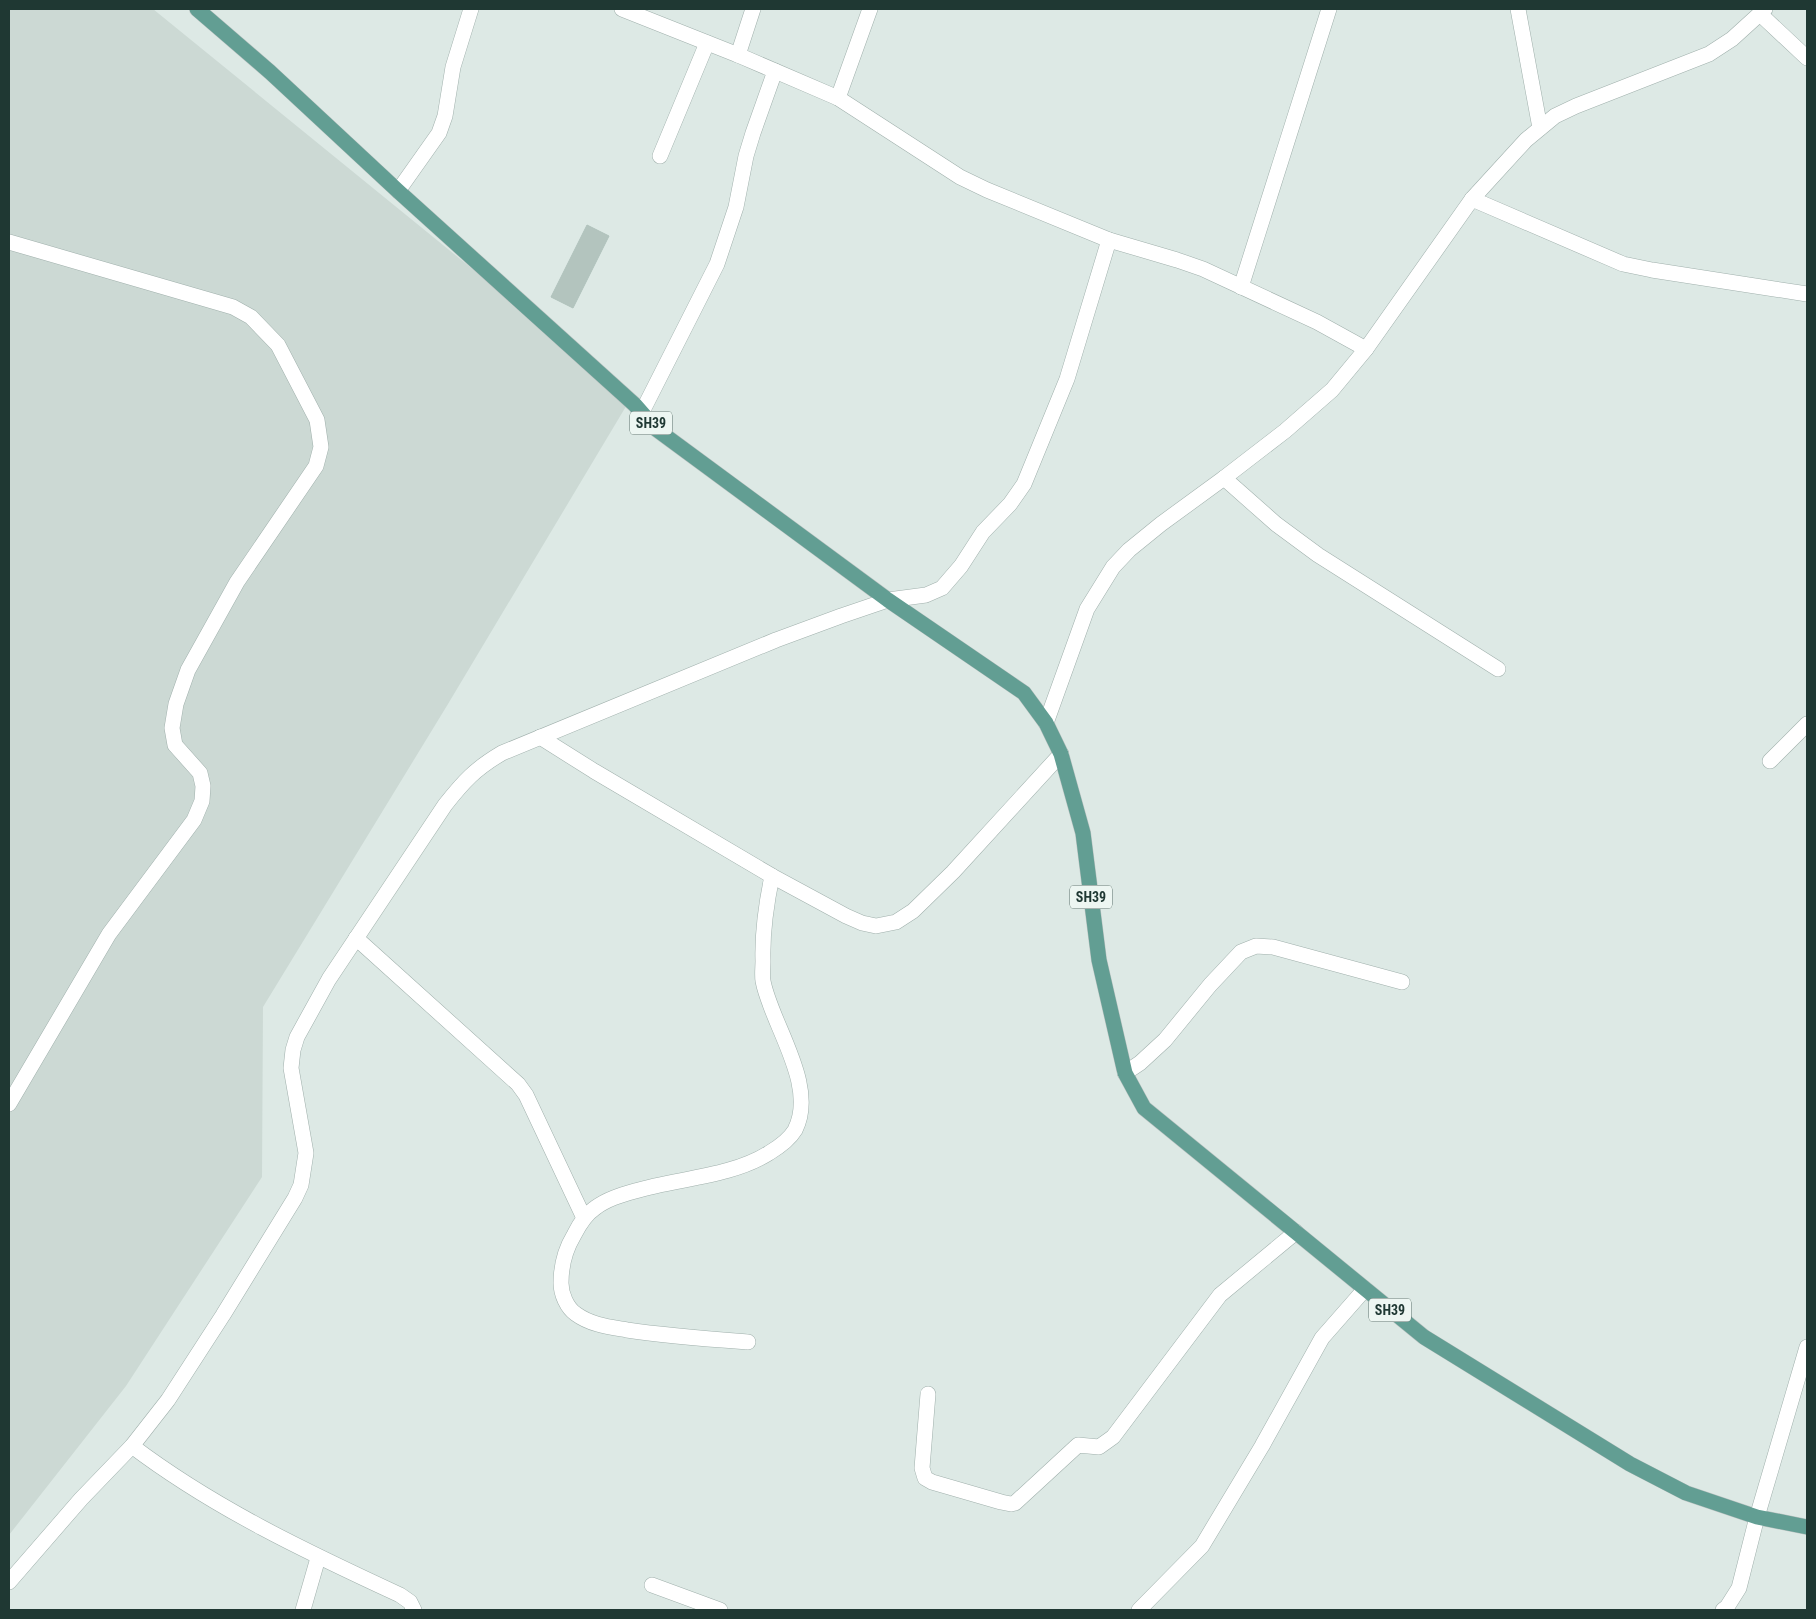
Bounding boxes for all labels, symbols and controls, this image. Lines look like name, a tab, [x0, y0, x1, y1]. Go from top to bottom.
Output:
road number: SH39	[630, 412, 672, 434]
road number: SH39	[1070, 886, 1112, 909]
road number: SH39	[1369, 1298, 1411, 1322]

